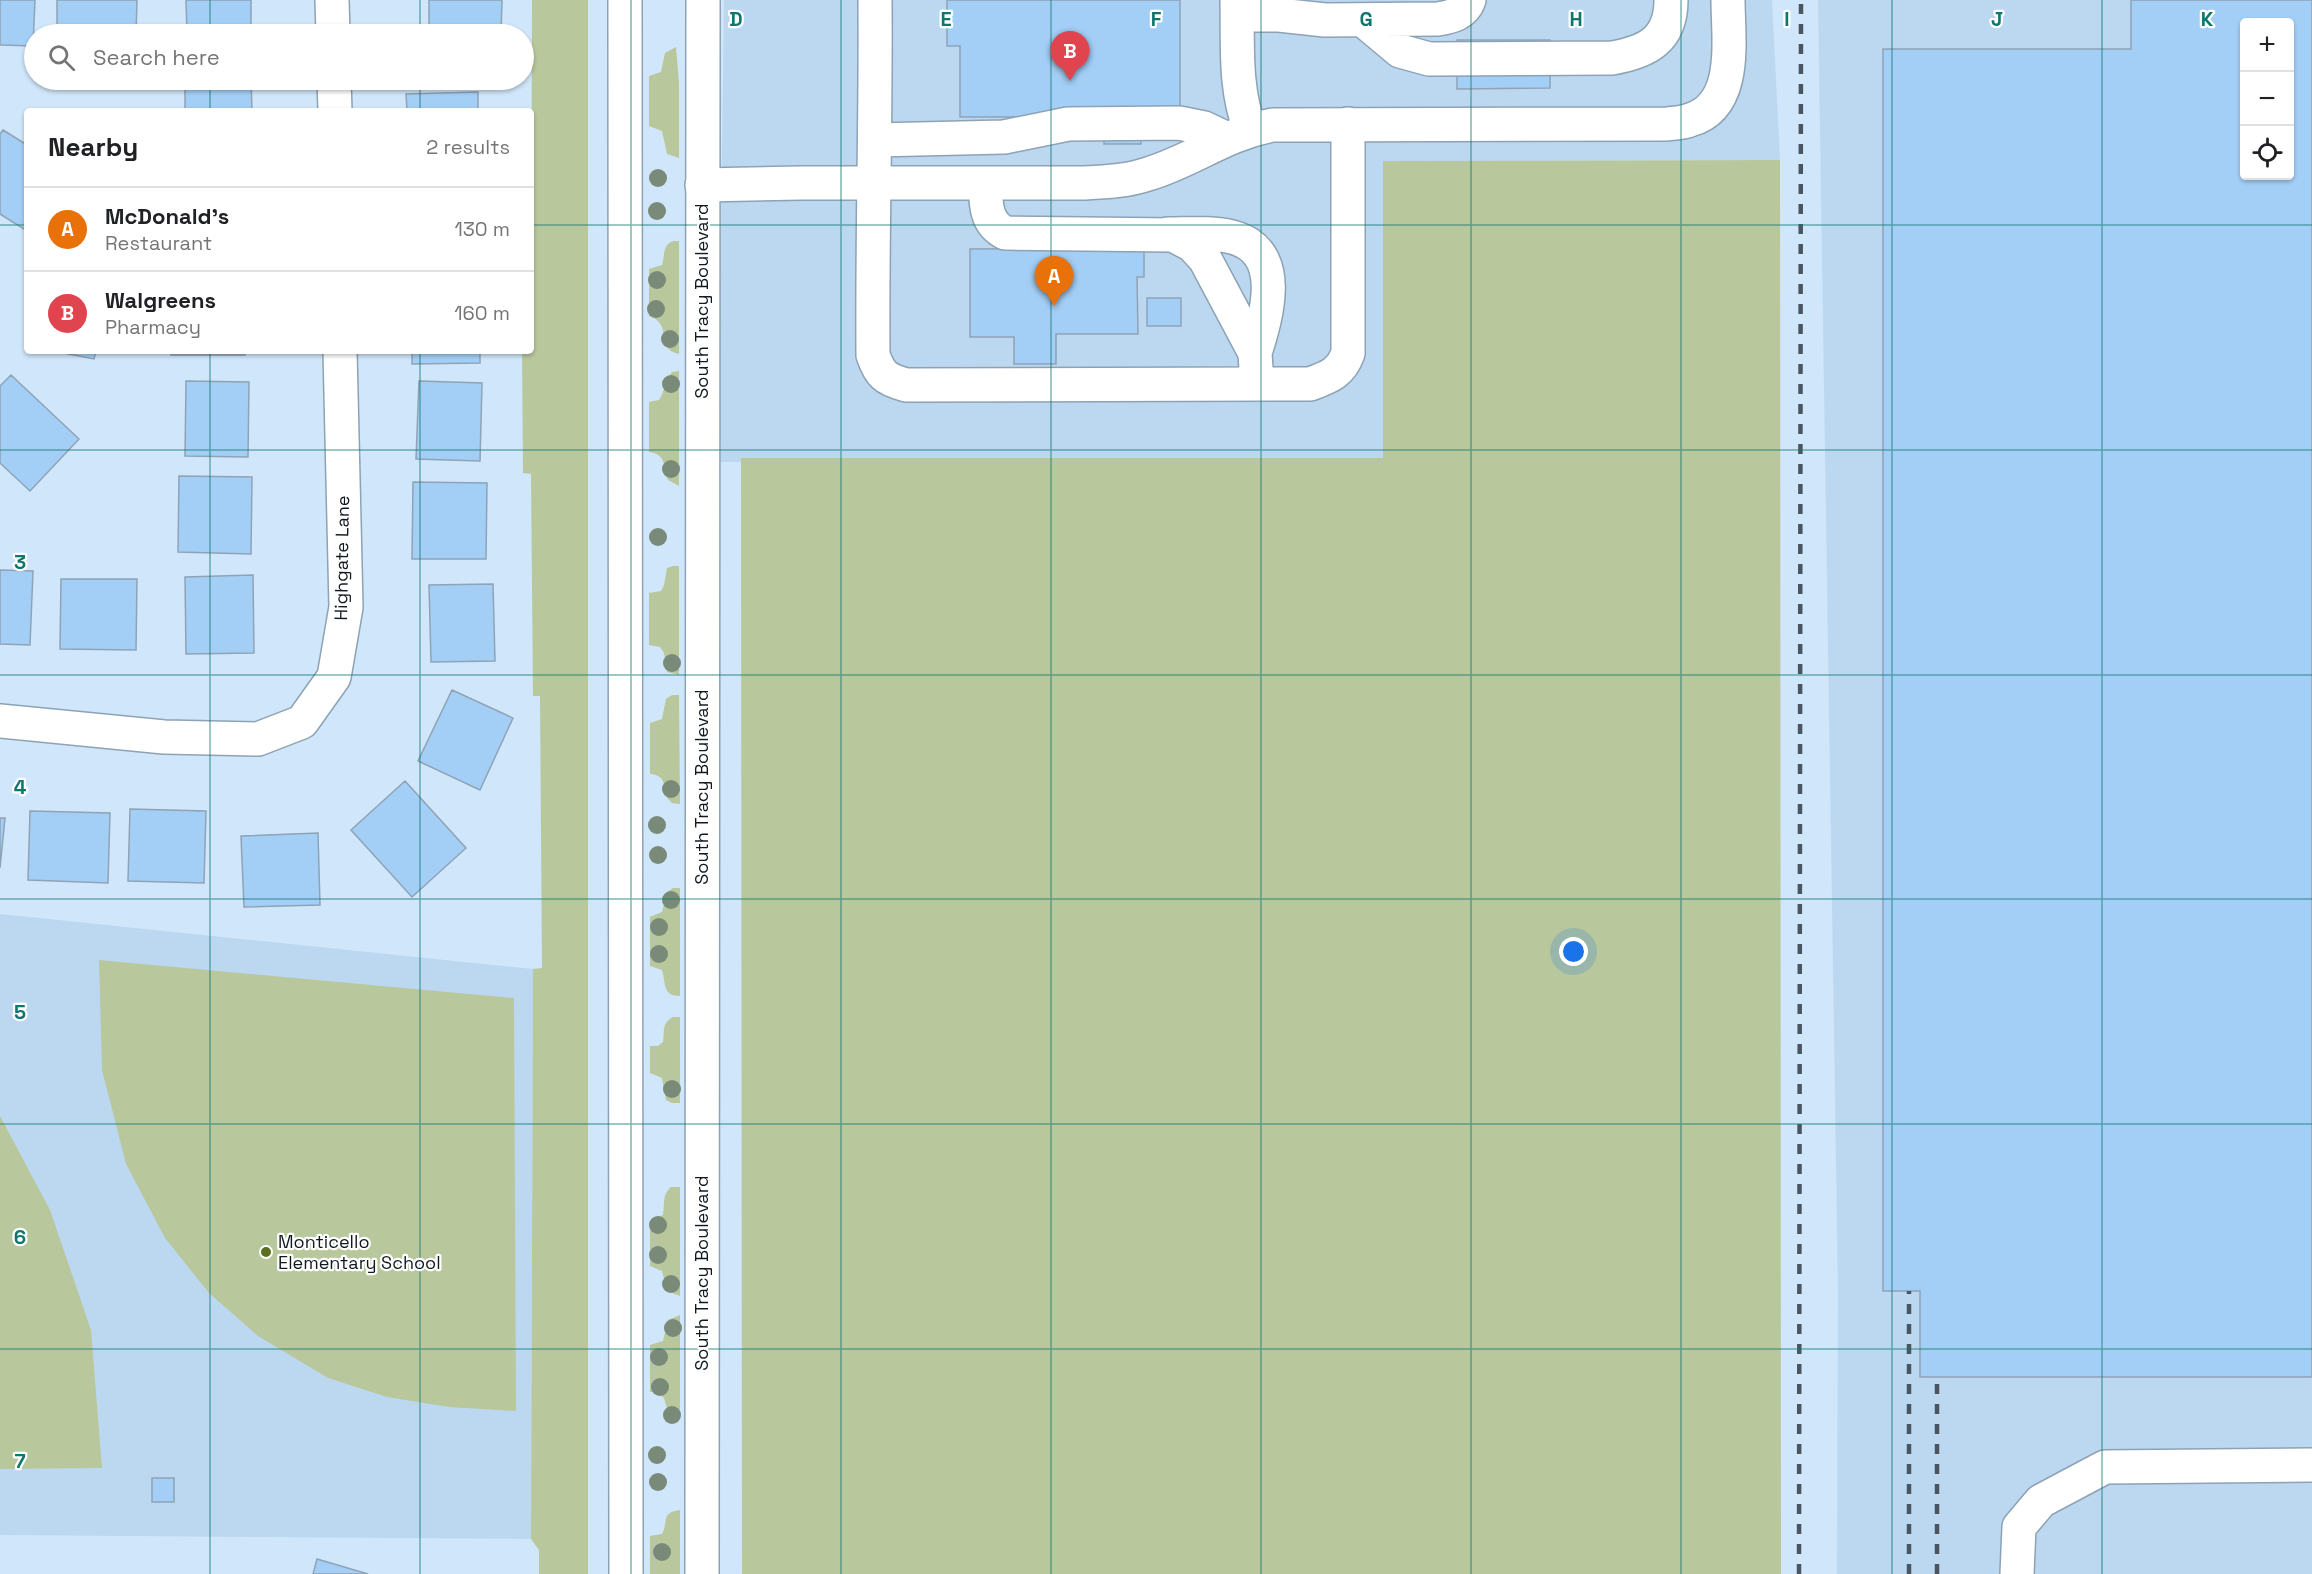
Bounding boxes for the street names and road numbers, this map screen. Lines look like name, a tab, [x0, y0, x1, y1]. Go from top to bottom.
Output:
street label: South Tracy Boulevard	[690, 203, 713, 399]
street label: Highgate Lane	[329, 495, 354, 621]
street label: South Tracy Boulevard	[690, 689, 713, 885]
street label: South Tracy Boulevard	[690, 1175, 713, 1371]

